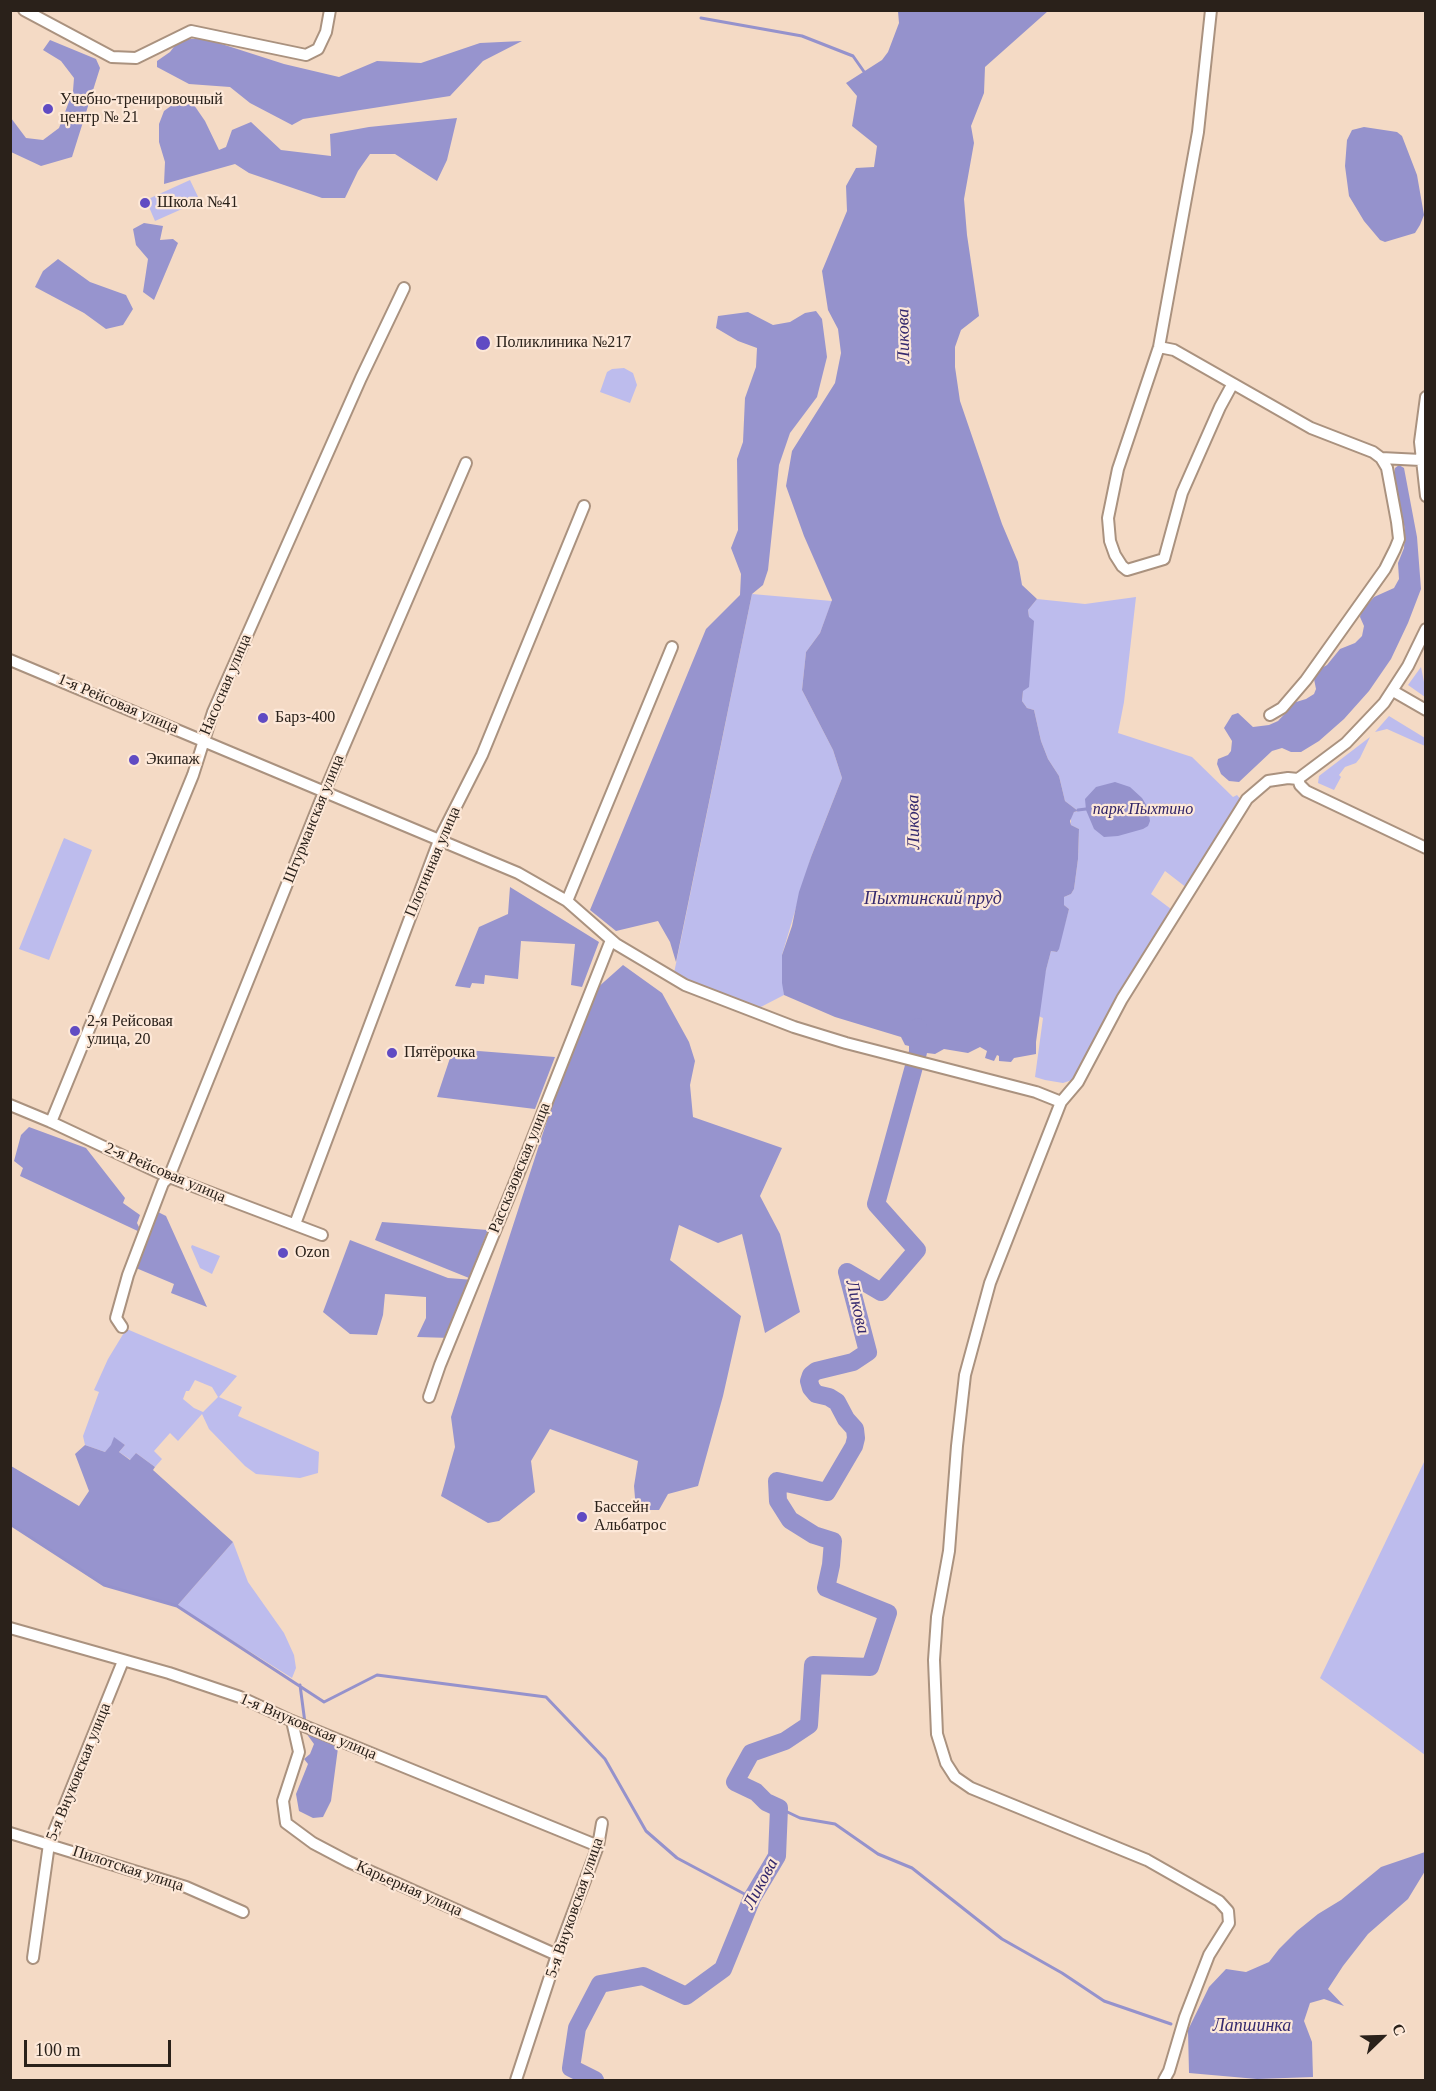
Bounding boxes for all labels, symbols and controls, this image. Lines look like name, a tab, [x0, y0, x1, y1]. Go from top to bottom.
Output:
place label: Учебно-тренировочный центр № 21	[60, 90, 223, 128]
marker: Учебно-тренировочный центр № 21	[41, 102, 55, 116]
place label: Школа №41	[157, 193, 238, 213]
marker: Школа №41	[138, 196, 152, 210]
water label: Ликова	[893, 309, 915, 363]
place label: Поликлиника №217	[496, 333, 631, 353]
marker: Поликлиника №217	[474, 334, 492, 352]
street label: Насосная улица	[196, 632, 256, 738]
street label: 1-я Рейсовая улица	[55, 670, 181, 738]
place label: Барз-400	[275, 708, 335, 728]
marker: Барз-400	[256, 711, 270, 725]
place label: Экипаж	[146, 750, 200, 770]
street label: Штурманская улица	[279, 752, 349, 886]
marker: Экипаж	[127, 753, 141, 767]
water label: Ликова	[903, 795, 925, 849]
park label: парк Пыхтино	[1093, 800, 1193, 820]
street label: Плотинная улица	[401, 804, 465, 920]
water label: Пыхтинский пруд	[864, 888, 1002, 910]
place label: 2-я Рейсовая улица, 20	[87, 1012, 173, 1050]
marker: 2-я Рейсовая улица, 20	[68, 1024, 82, 1038]
place label: Пятёрочка	[404, 1043, 475, 1063]
marker: Пятёрочка	[385, 1046, 399, 1060]
street label: Рассказовская улица	[485, 1100, 555, 1236]
street label: 2-я Рейсовая улица	[102, 1139, 228, 1207]
place label: Ozon	[295, 1243, 330, 1263]
marker: Ozon	[276, 1246, 290, 1260]
water label: Ликова	[840, 1278, 874, 1336]
place label: Бассейн Альбатрос	[594, 1498, 666, 1536]
marker: Бассейн Альбатрос	[575, 1510, 589, 1524]
street label: 1-я Внуковская улица	[237, 1689, 379, 1765]
street label: 5-я Внуковская улица	[43, 1700, 115, 1844]
street label: 5-я Внуковская улица	[542, 1835, 608, 1981]
street label: Пилотская улица	[70, 1842, 186, 1896]
water label: Ликова	[739, 1855, 783, 1913]
street label: Карьерная улица	[353, 1857, 465, 1921]
north arrow	[1352, 2007, 1412, 2067]
water label: Лапшинка	[1213, 2015, 1291, 2037]
text: С	[1389, 2021, 1409, 2038]
scale bar	[27, 2028, 174, 2066]
text: 100 m	[35, 2040, 81, 2060]

